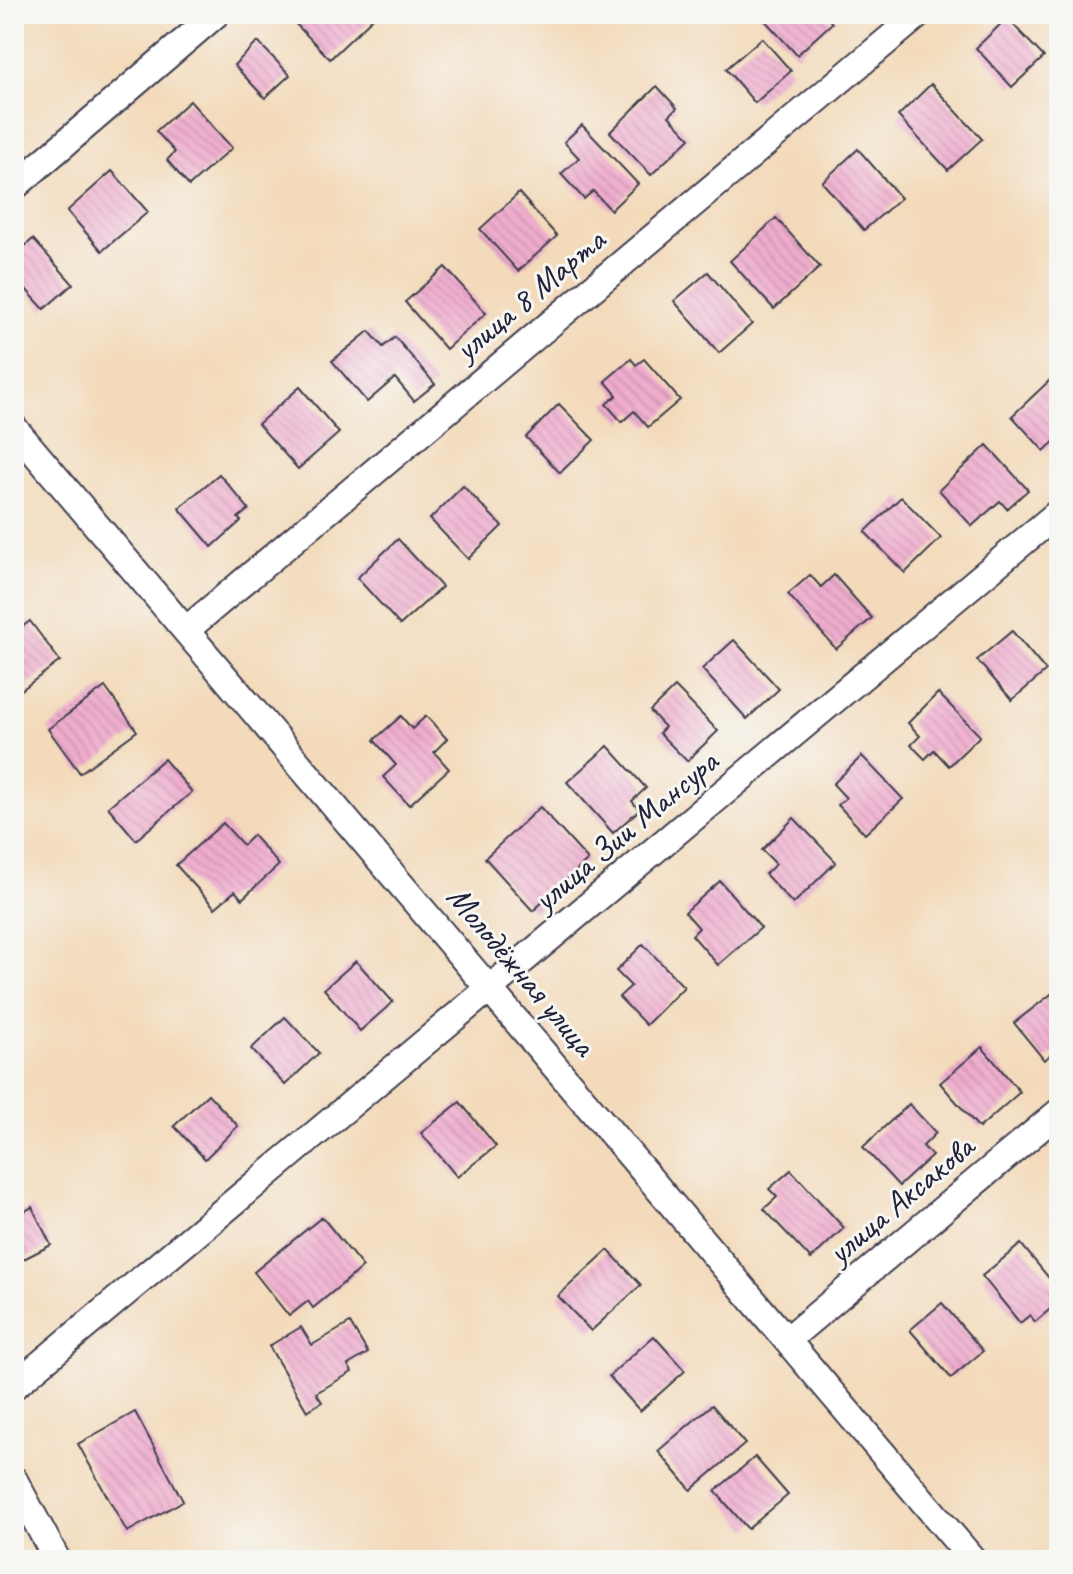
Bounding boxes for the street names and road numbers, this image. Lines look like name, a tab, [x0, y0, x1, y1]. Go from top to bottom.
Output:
street label: улица 8 Марта	[444, 217, 615, 371]
street label: улица Зии Мансура	[522, 739, 729, 922]
street label: Молодёжная улица	[438, 876, 607, 1066]
street label: улица Аксакова	[817, 1124, 985, 1274]

